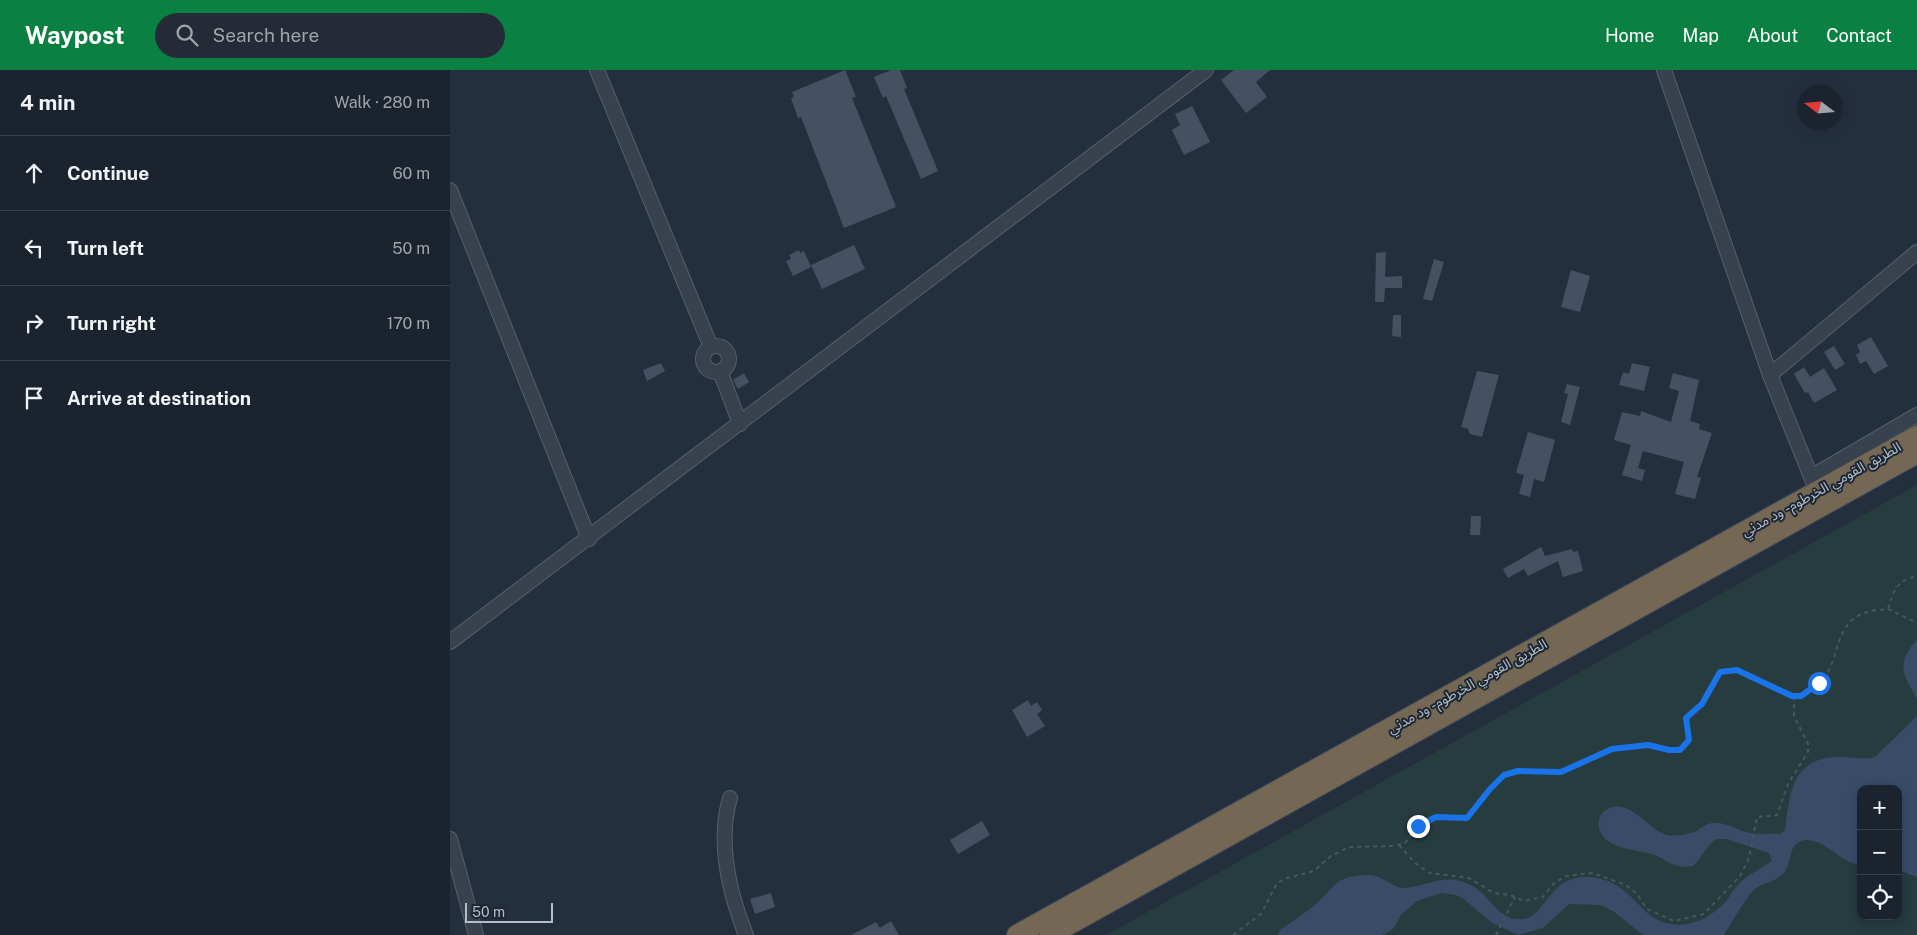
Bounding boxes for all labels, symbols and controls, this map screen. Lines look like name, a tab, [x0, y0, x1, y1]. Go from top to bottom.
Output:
search box	[155, 13, 505, 58]
text: Waypost	[25, 21, 125, 49]
icon: search	[173, 21, 201, 49]
text: Search here	[213, 24, 319, 46]
text: Home	[1605, 25, 1655, 46]
text: Map	[1683, 25, 1719, 46]
text: About	[1747, 25, 1798, 46]
text: Contact	[1826, 25, 1892, 46]
north arrow	[1797, 85, 1842, 130]
text: 4 min	[20, 90, 75, 115]
text: Walk · 280 m	[334, 93, 430, 112]
icon: ahead	[20, 159, 48, 187]
text: Continue	[67, 162, 149, 184]
text: 60 m	[393, 164, 430, 183]
icon: left	[20, 234, 48, 262]
text: Turn left	[67, 237, 144, 259]
text: 50 m	[392, 239, 430, 258]
icon: right	[20, 309, 48, 337]
text: Turn right	[67, 312, 156, 334]
text: 170 m	[387, 314, 430, 333]
icon: arrive	[20, 384, 48, 412]
text: Arrive at destination	[67, 387, 251, 409]
street label: الطريق القومي الخرطوم - ود مدني	[1738, 438, 1905, 542]
street label: الطريق القومي الخرطوم - ود مدني	[1384, 635, 1551, 739]
route start	[1808, 672, 1831, 695]
map controls	[1857, 785, 1902, 920]
button: +	[1857, 785, 1902, 830]
route end	[1407, 815, 1430, 838]
button: −	[1857, 830, 1902, 875]
button: locate	[1857, 875, 1902, 920]
scale bar	[465, 900, 552, 923]
text: 50 m	[472, 904, 505, 920]

